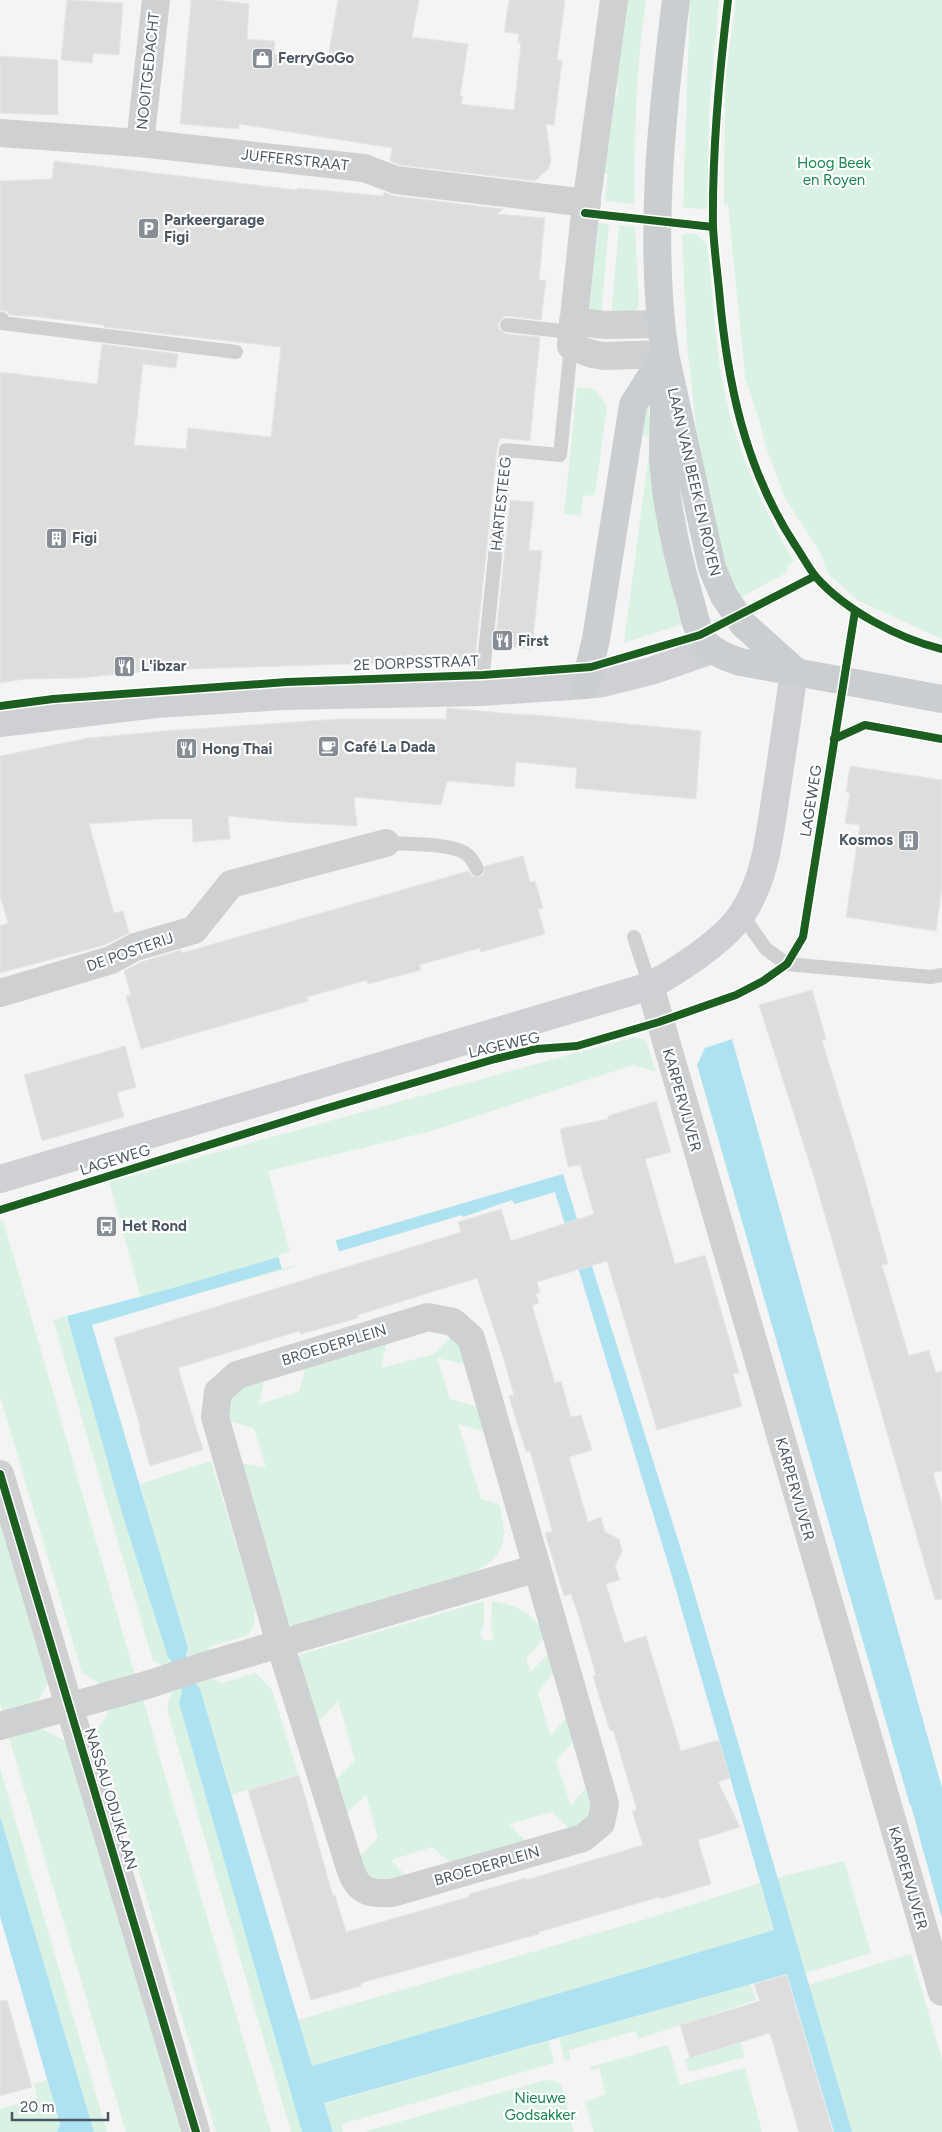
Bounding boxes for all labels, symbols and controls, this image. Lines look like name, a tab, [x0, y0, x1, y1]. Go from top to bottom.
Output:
street label: NOOITGEDACHT	[133, 11, 163, 131]
shop icon: FerryGoGo	[250, 46, 274, 70]
place label: FerryGoGo	[278, 49, 355, 67]
street label: JUFFERSTRAAT	[240, 145, 350, 175]
park label: Hoog Beek en Royen	[797, 154, 872, 189]
place label: Parkeergarage Figi	[164, 211, 265, 246]
parking icon: Parkeergarage Figi	[136, 217, 160, 241]
street label: LAAN VAN BEEK EN ROYEN	[664, 386, 724, 578]
street label: HARTESTEEG	[487, 456, 515, 552]
building icon: Figi	[44, 526, 68, 550]
place label: Figi	[72, 529, 97, 547]
restaurant icon: First	[490, 629, 514, 653]
place label: First	[518, 632, 549, 650]
street label: 2E DORPSSTRAAT	[353, 652, 480, 674]
restaurant icon: L'ibzar	[113, 654, 137, 678]
place label: L'ibzar	[141, 657, 187, 675]
cafe icon: Café La Dada	[316, 735, 340, 759]
restaurant icon: Hong Thai	[174, 737, 198, 761]
place label: Café La Dada	[344, 738, 436, 756]
place label: Hong Thai	[202, 740, 272, 758]
street label: LAGEWEG	[796, 764, 826, 838]
building icon: Kosmos	[897, 828, 921, 852]
place label: Kosmos	[839, 831, 893, 849]
street label: DE POSTERIJ	[84, 929, 176, 975]
street label: LAGEWEG	[467, 1028, 541, 1062]
street label: KARPERVIJVER	[659, 1046, 705, 1154]
street label: LAGEWEG	[78, 1141, 152, 1179]
bus stop icon: Het Rond	[94, 1214, 118, 1238]
place label: Het Rond	[122, 1217, 187, 1235]
street label: BROEDERPLEIN	[279, 1321, 389, 1369]
street label: KARPERVIJVER	[772, 1435, 818, 1543]
street label: NASSAU ODIJKLAAN	[81, 1726, 141, 1872]
street label: KARPERVIJVER	[885, 1824, 931, 1932]
street label: BROEDERPLEIN	[432, 1842, 542, 1890]
park label: Nieuwe Godsakker	[504, 2089, 576, 2124]
scale bar	[12, 2090, 109, 2122]
text: 20 m	[20, 2098, 54, 2116]

